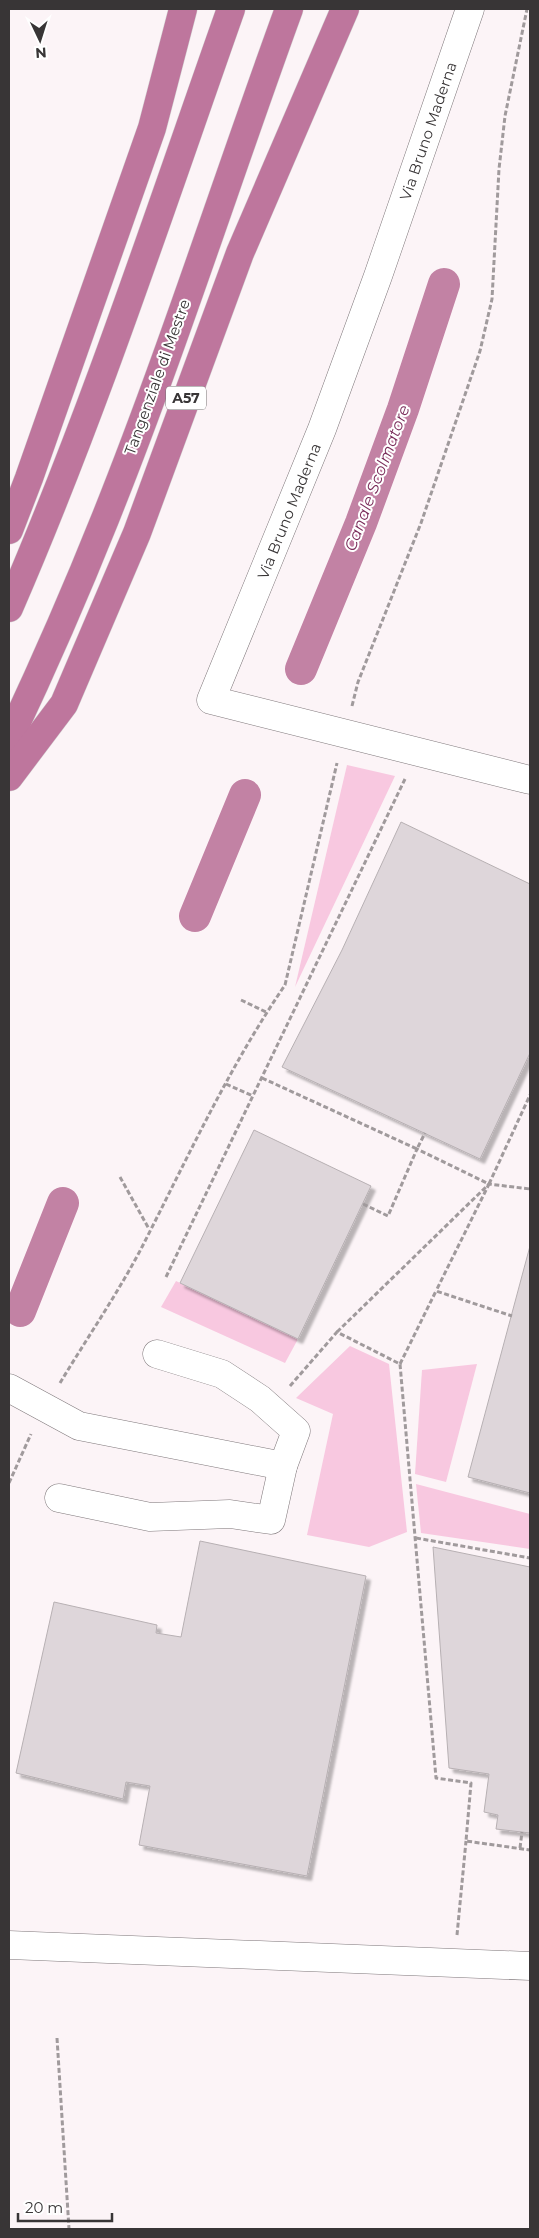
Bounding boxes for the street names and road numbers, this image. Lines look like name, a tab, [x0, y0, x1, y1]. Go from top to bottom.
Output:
street label: Via Bruno Maderna	[395, 59, 461, 203]
street label: Tangenziale di Mestre	[120, 297, 194, 457]
road number: A57	[166, 386, 206, 409]
street label: Via Bruno Maderna	[253, 440, 325, 582]

